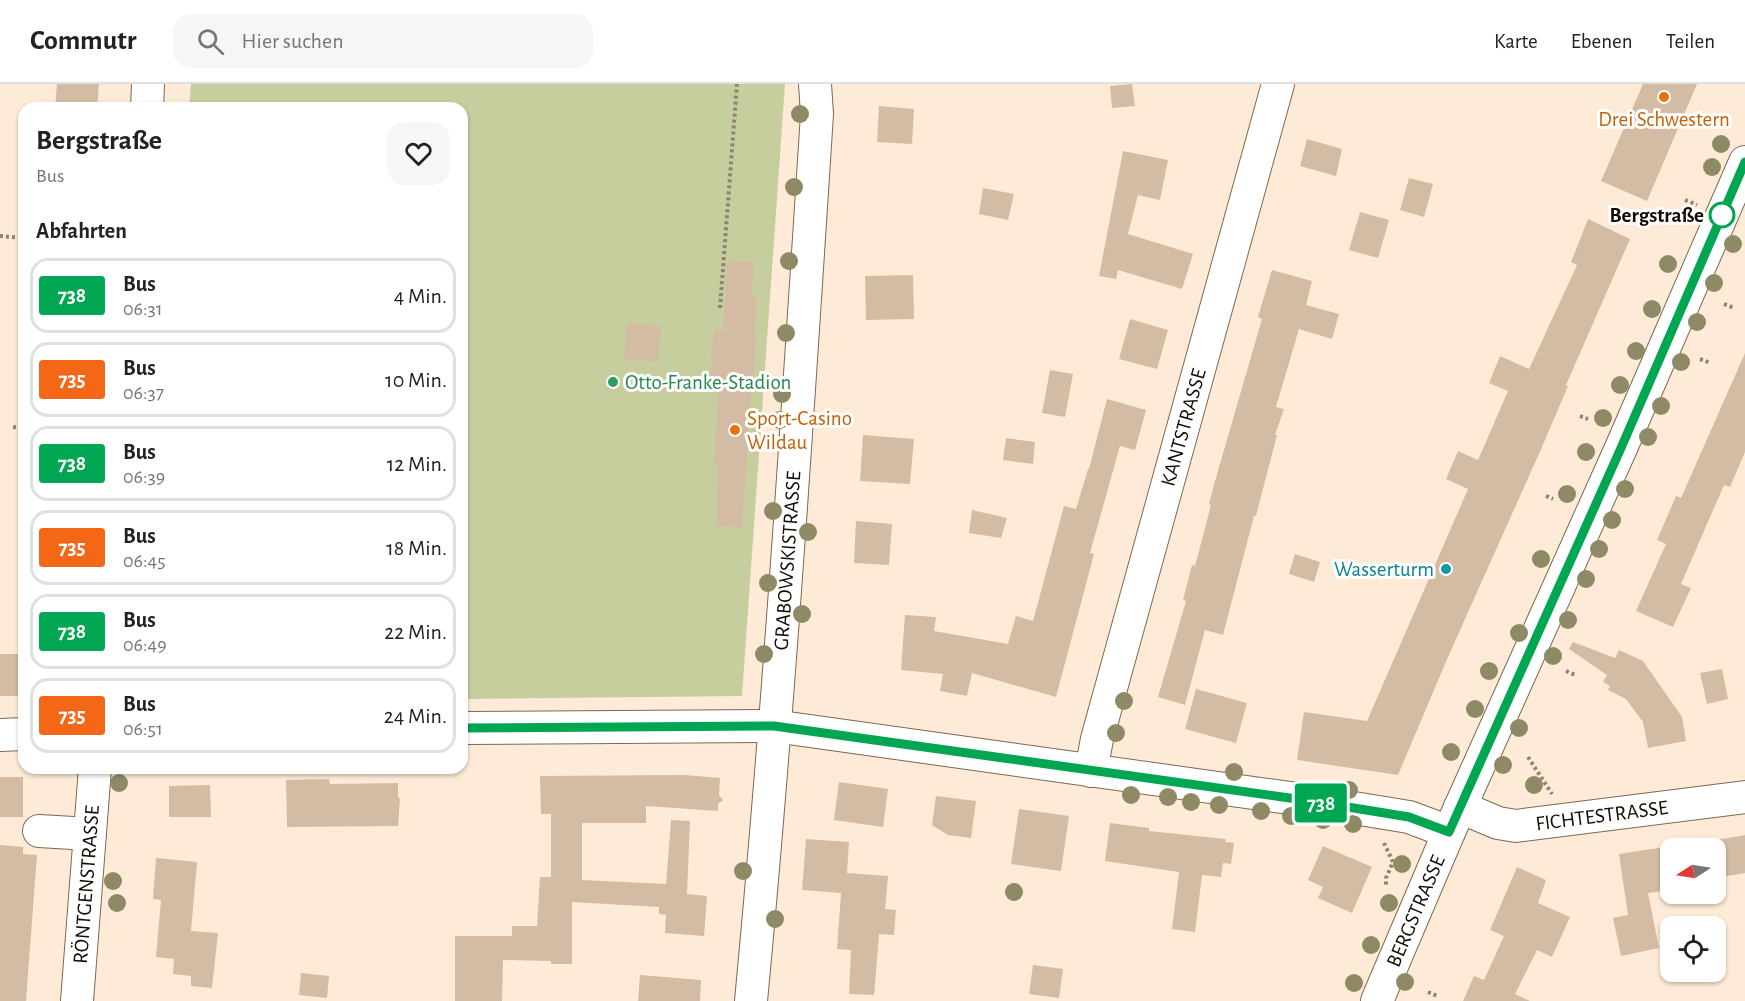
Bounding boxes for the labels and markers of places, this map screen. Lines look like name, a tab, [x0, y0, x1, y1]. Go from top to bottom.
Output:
marker: Drei Schwestern	[1657, 90, 1671, 104]
place label: Drei Schwestern	[1598, 109, 1730, 130]
marker: Bergstraße	[1709, 202, 1735, 228]
place label: Bergstraße	[1610, 205, 1704, 226]
place label: Otto-Franke-Stadion	[625, 372, 791, 393]
marker: Otto-Franke-Stadion	[606, 375, 620, 389]
place label: Sport-Casino Wildau	[747, 408, 852, 453]
marker: Sport-Casino Wildau	[728, 423, 742, 437]
place label: Wasserturm	[1334, 559, 1434, 580]
marker: Wasserturm	[1439, 562, 1453, 576]

